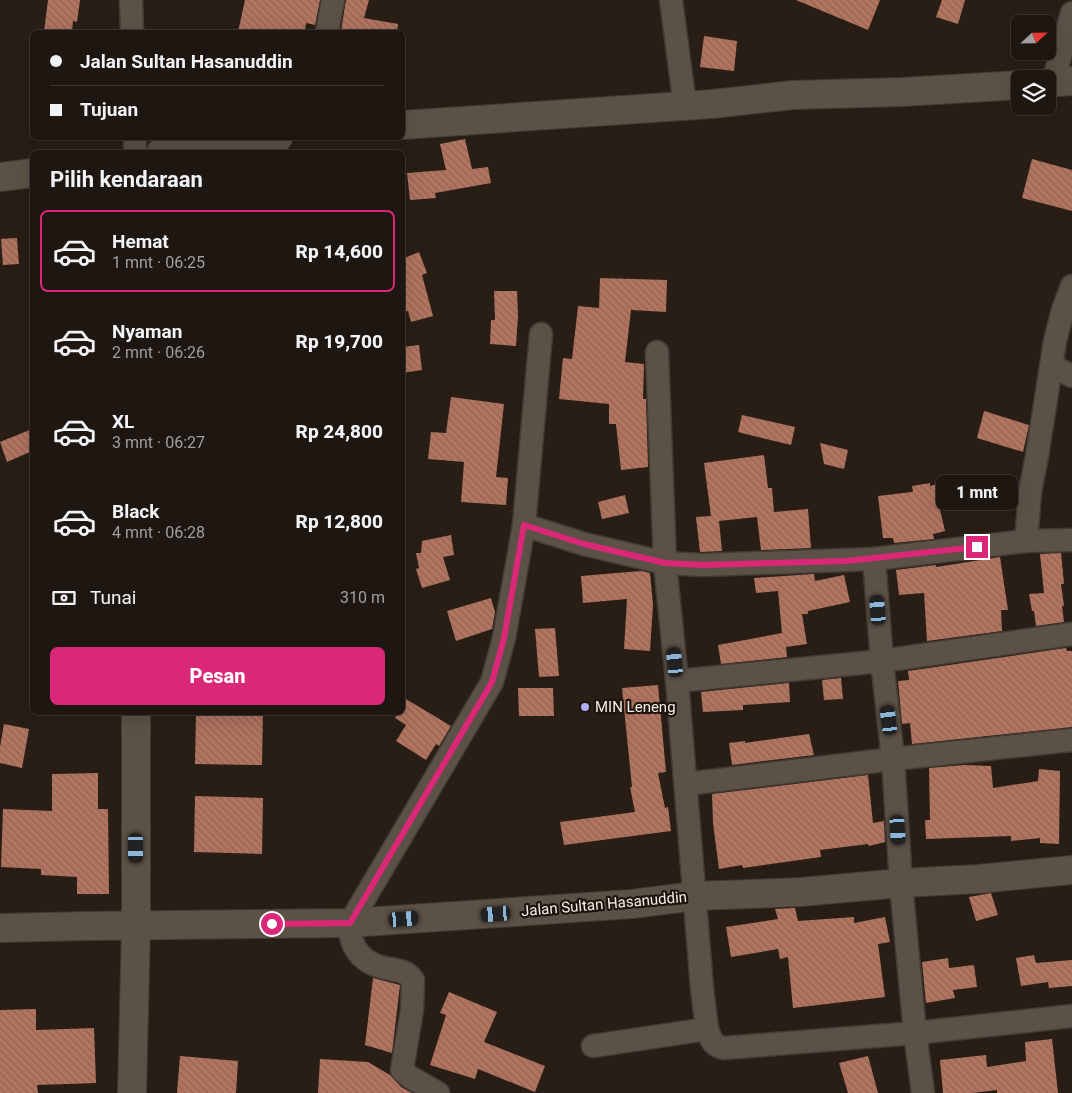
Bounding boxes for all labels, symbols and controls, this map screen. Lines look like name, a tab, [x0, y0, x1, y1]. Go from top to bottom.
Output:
north arrow	[1011, 15, 1056, 60]
map controls	[1011, 15, 1056, 115]
text: Jalan Sultan Hasanuddin	[80, 50, 293, 73]
button: layers	[1011, 70, 1056, 115]
text: Tujuan	[80, 98, 138, 121]
text: Pilih kendaraan	[50, 167, 203, 192]
icon: car	[52, 229, 97, 274]
text: Hemat	[112, 230, 169, 253]
text: Rp 14,600	[296, 240, 383, 263]
text: 1 mnt · 06:25	[112, 253, 205, 272]
icon: car	[52, 319, 97, 364]
text: Nyaman	[112, 320, 182, 343]
text: Rp 19,700	[296, 330, 383, 353]
text: 2 mnt · 06:26	[112, 343, 205, 362]
icon: car	[52, 409, 97, 454]
text: XL	[112, 410, 134, 433]
text: Rp 24,800	[296, 420, 383, 443]
text: 3 mnt · 06:27	[112, 433, 205, 452]
callout: 1 mnt	[936, 474, 1018, 510]
text: 1 mnt	[956, 483, 998, 502]
icon: car	[52, 499, 97, 544]
text: Black	[112, 500, 159, 523]
text: Rp 12,800	[296, 510, 383, 533]
text: 4 mnt · 06:28	[112, 523, 205, 542]
route end	[966, 536, 988, 558]
icon: cash	[50, 584, 78, 612]
text: Tunai	[90, 586, 136, 609]
text: 310 m	[340, 588, 385, 607]
car	[869, 594, 886, 626]
car	[665, 646, 684, 678]
button: Pesan	[50, 647, 385, 705]
place label: MIN Leneng	[595, 698, 676, 716]
marker: MIN Leneng	[579, 701, 591, 713]
car	[879, 704, 898, 736]
car	[889, 815, 906, 845]
car	[128, 833, 143, 863]
street label: Jalan Sultan Hasanuddin	[520, 888, 688, 920]
car	[480, 905, 511, 923]
car	[388, 910, 419, 928]
route start	[261, 913, 283, 935]

